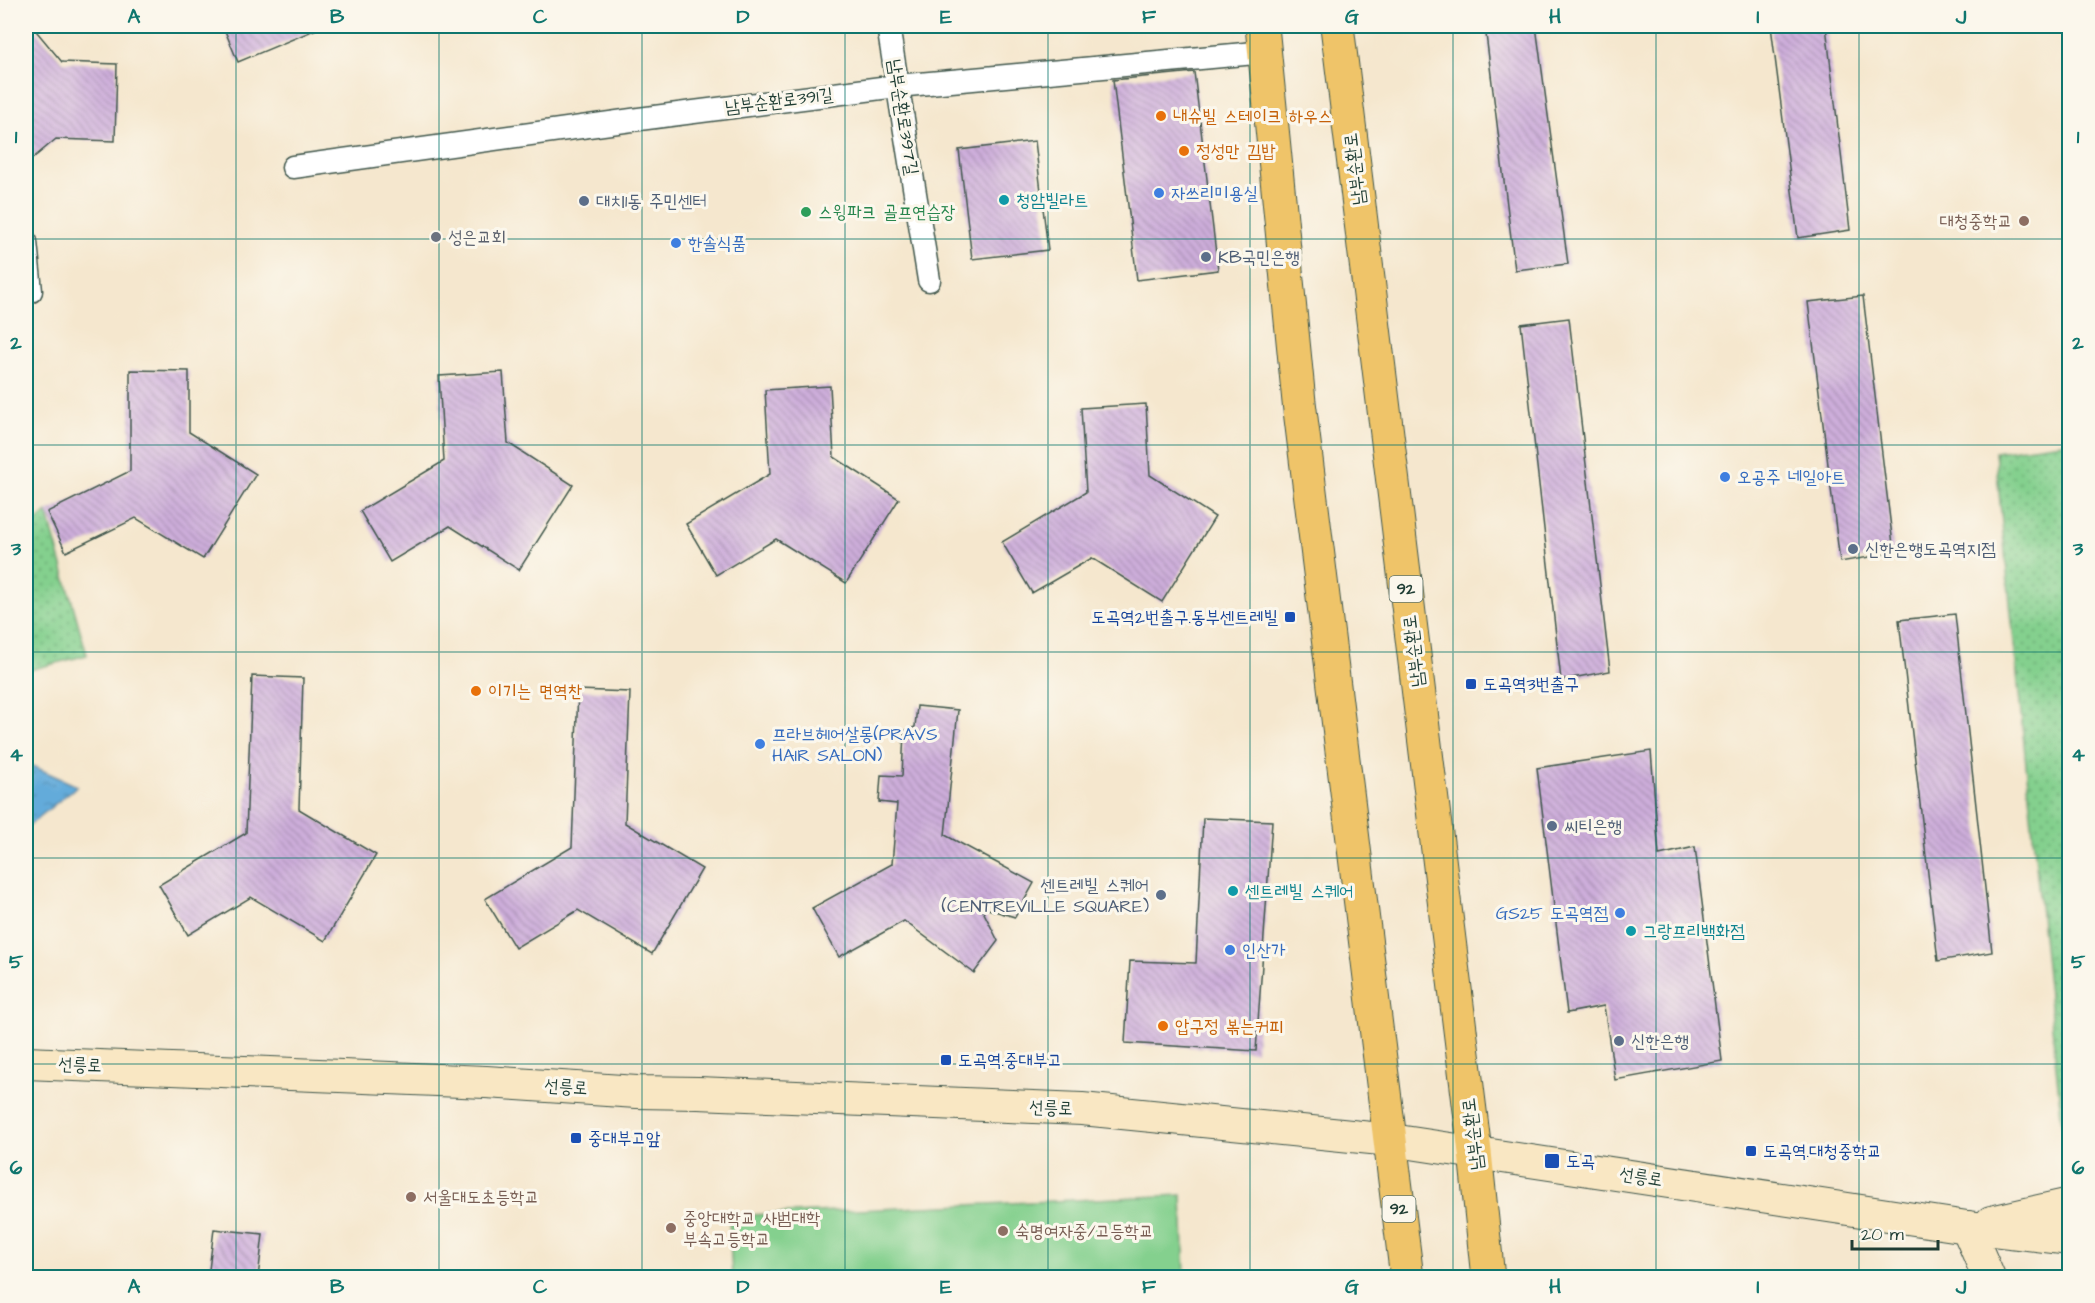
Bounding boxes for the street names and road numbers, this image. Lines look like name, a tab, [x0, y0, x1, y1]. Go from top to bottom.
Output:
street label: 남부순환로397길	[881, 57, 925, 177]
street label: 남부순환로391길	[724, 82, 835, 120]
street label: 남부순환로	[1338, 132, 1372, 206]
road number: 92	[1390, 576, 1422, 602]
street label: 남부순환로	[1397, 614, 1431, 688]
street label: 선릉로	[58, 1052, 102, 1078]
street label: 선릉로	[543, 1073, 589, 1101]
street label: 선릉로	[1029, 1095, 1073, 1121]
street label: 남부순환로	[1456, 1097, 1490, 1171]
street label: 선릉로	[1618, 1161, 1664, 1193]
road number: 92	[1382, 1196, 1416, 1222]

